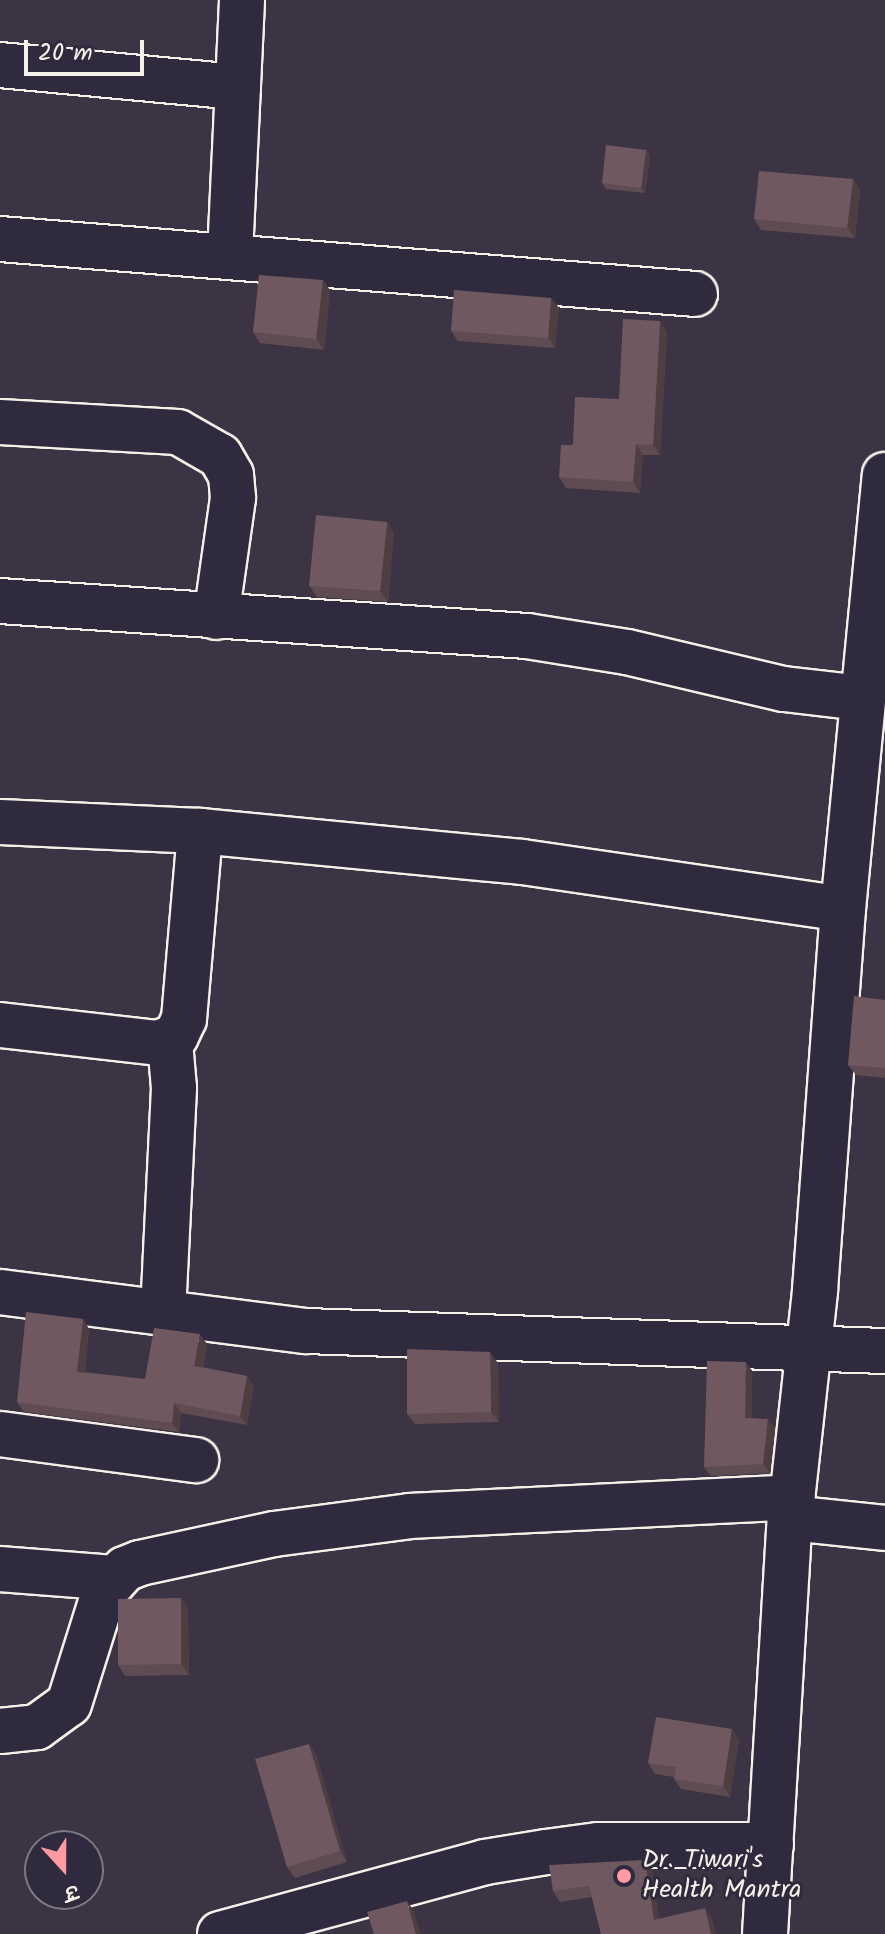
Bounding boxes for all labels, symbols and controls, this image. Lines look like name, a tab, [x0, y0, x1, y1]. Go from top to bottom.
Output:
scale bar	[28, 24, 148, 74]
text: 20 m	[38, 34, 93, 73]
north arrow	[24, 1830, 104, 1910]
place label: Dr. Tiwari's Health Mantra	[642, 1845, 802, 1906]
marker: Dr. Tiwari's Health Mantra	[613, 1865, 635, 1887]
text: उ	[59, 1872, 85, 1910]

